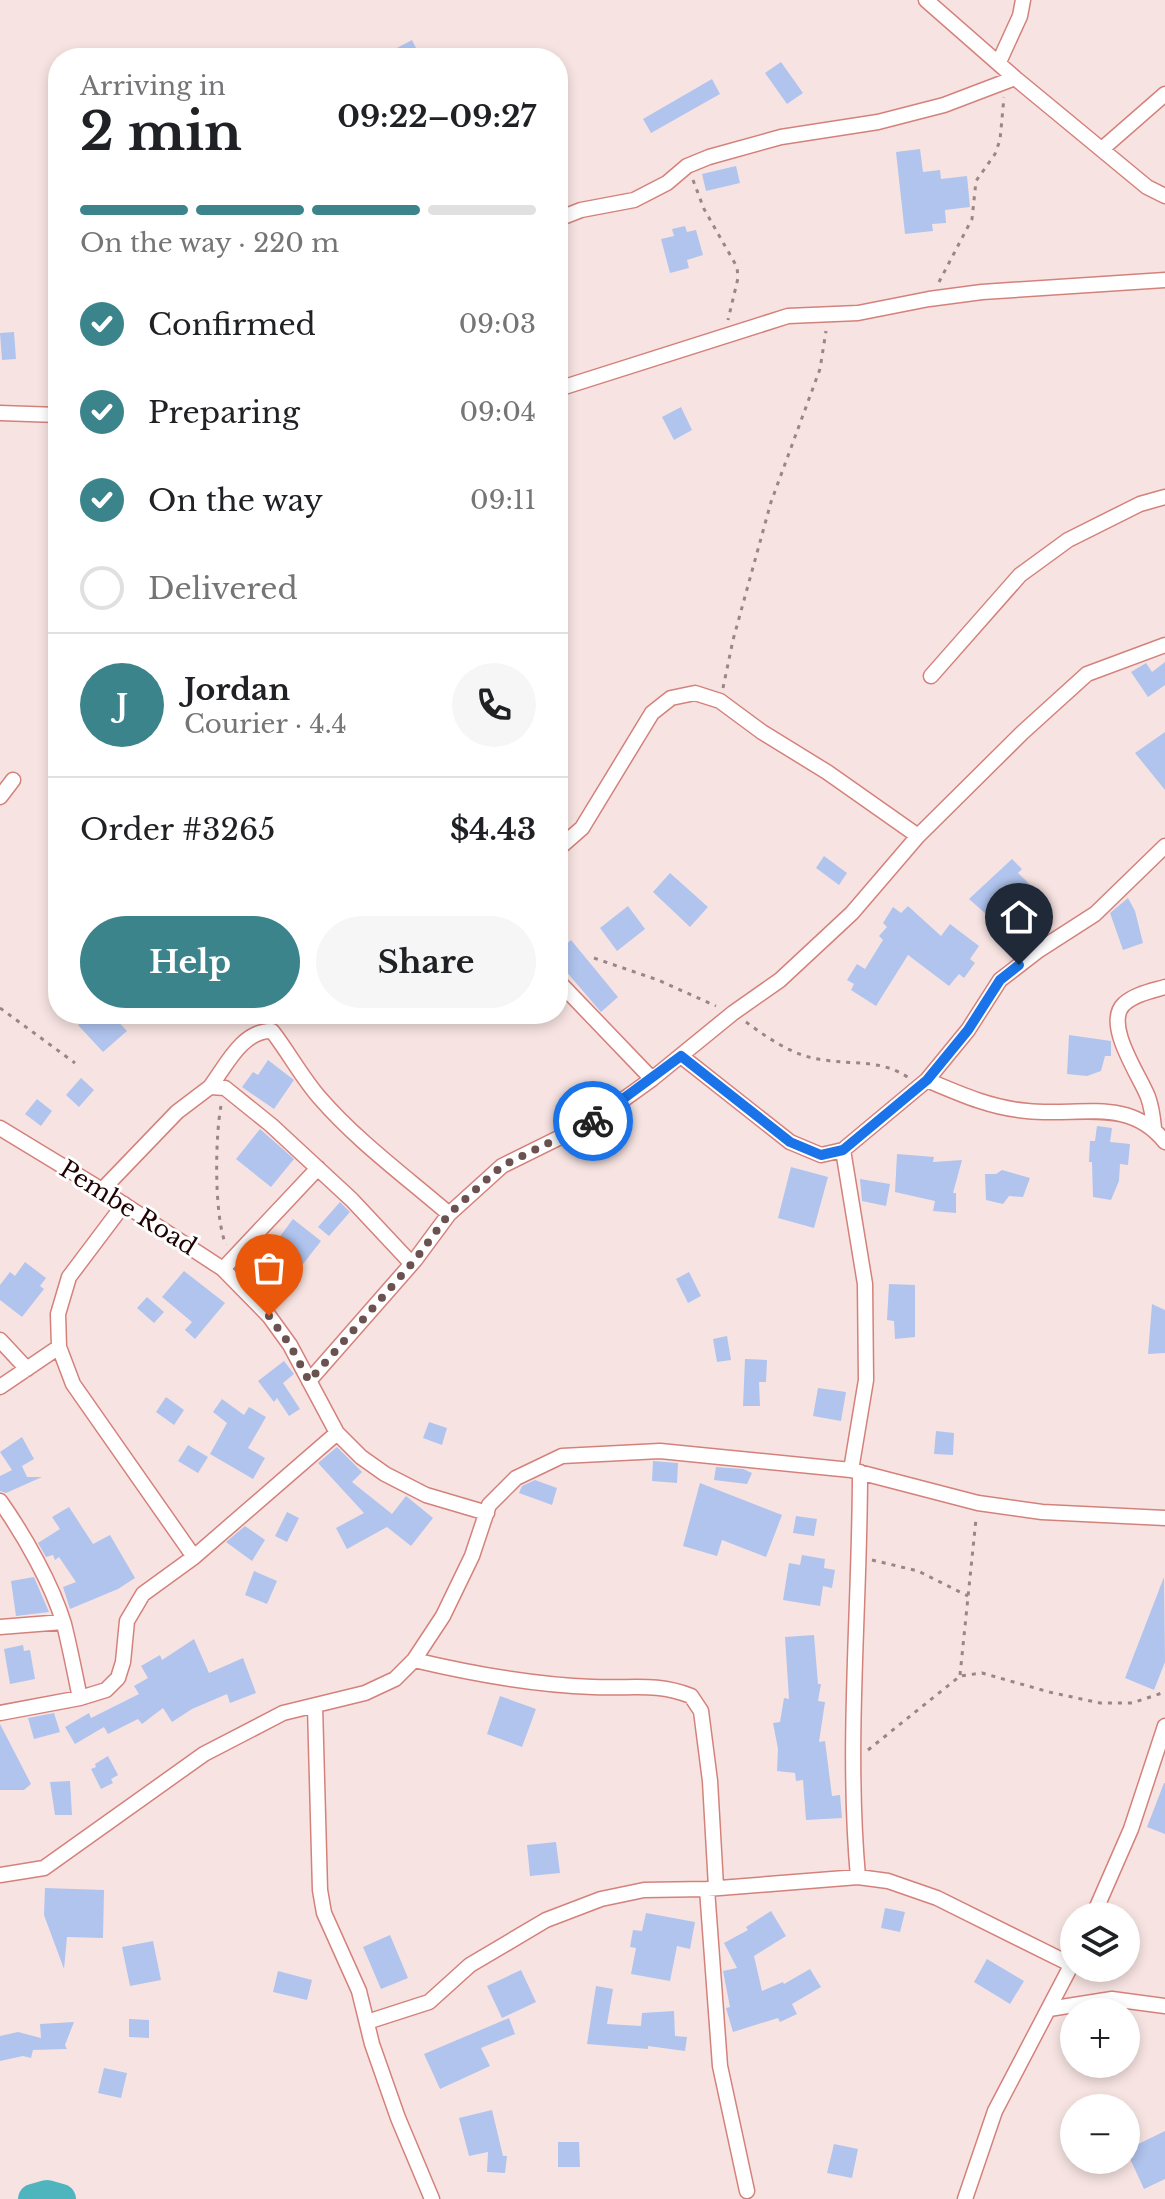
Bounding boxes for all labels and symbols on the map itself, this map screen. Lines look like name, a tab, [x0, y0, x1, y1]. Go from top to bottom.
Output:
pin	[985, 883, 1053, 965]
courier	[553, 1081, 633, 1161]
street label: Pembe Road	[55, 1154, 202, 1261]
pin	[235, 1234, 303, 1316]

